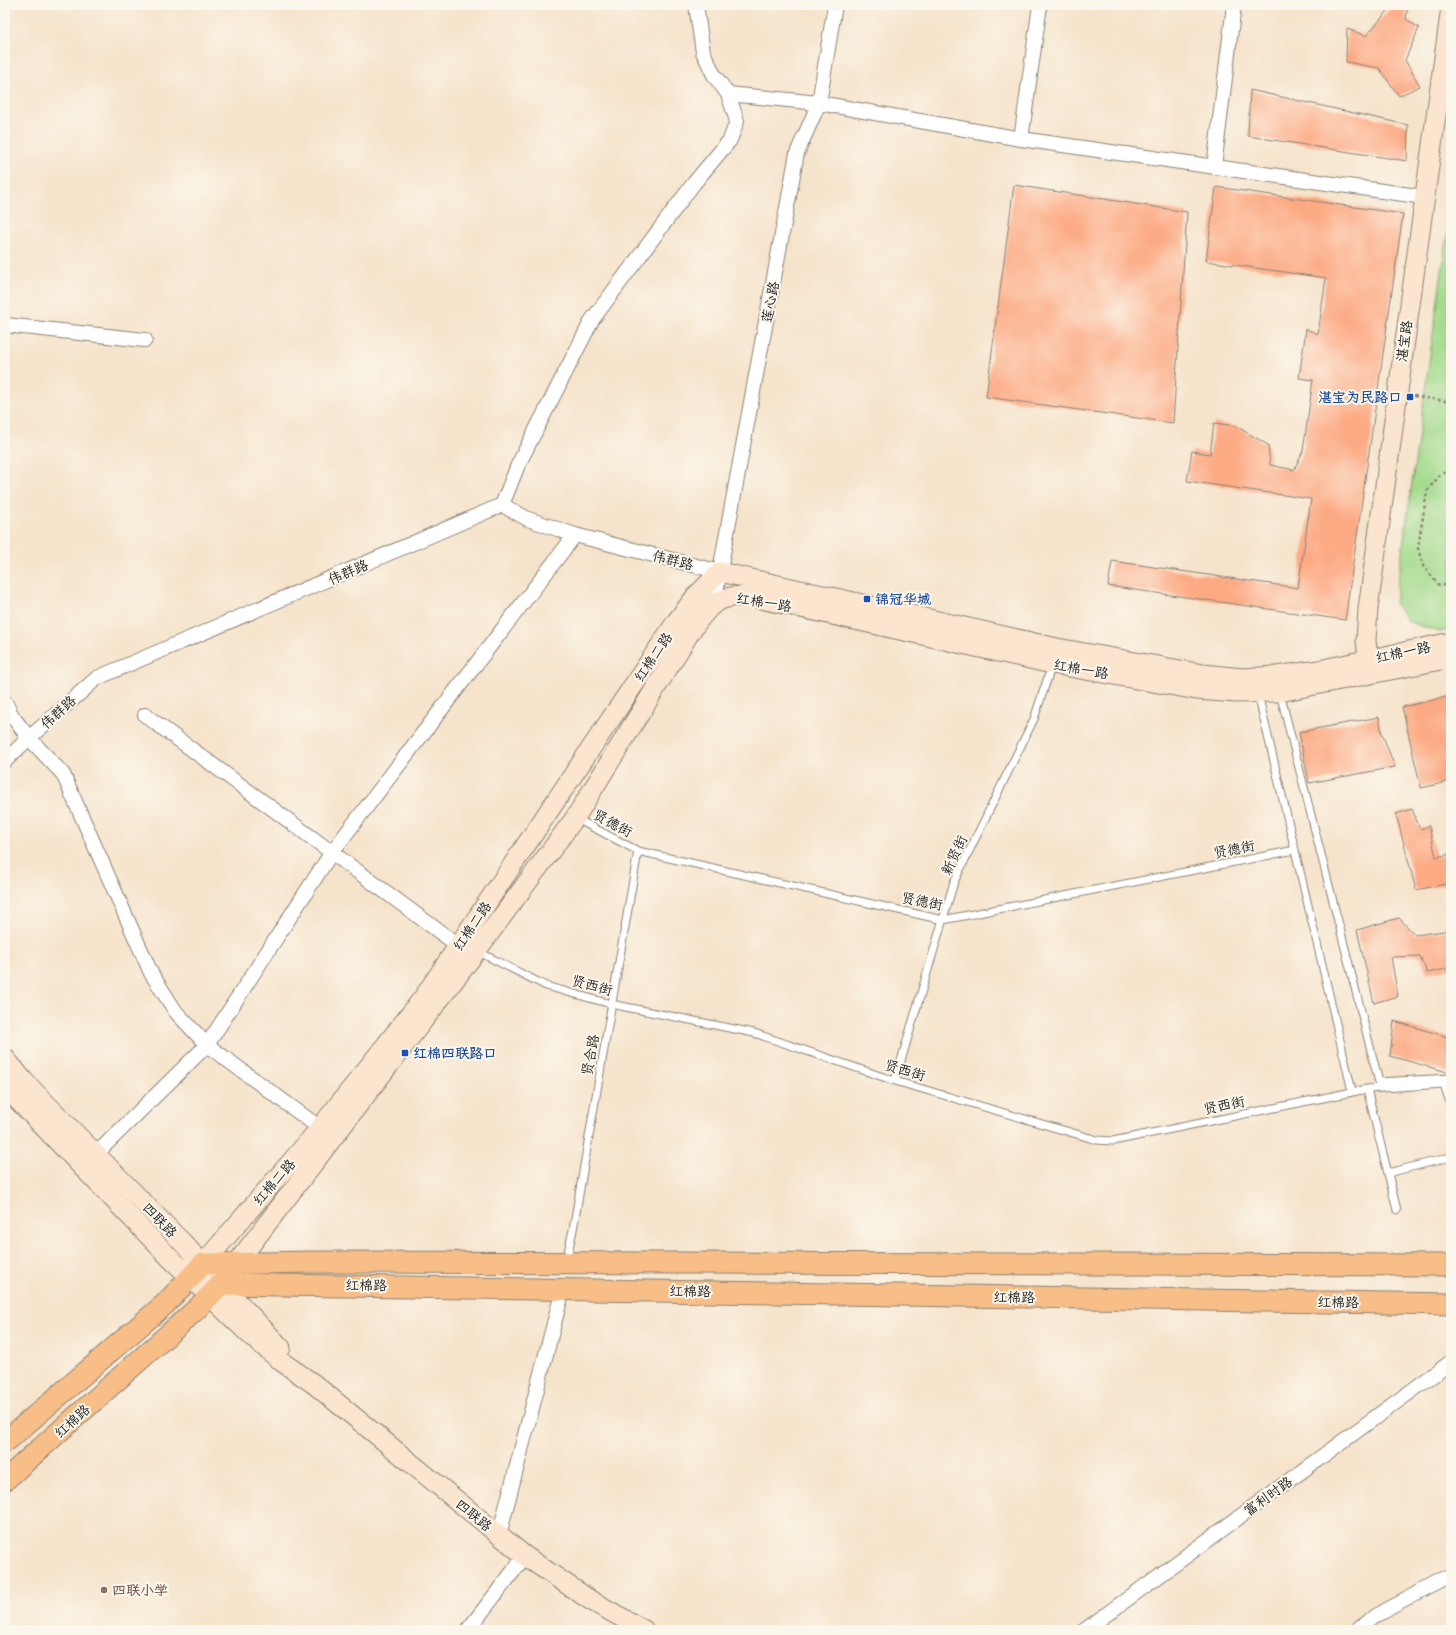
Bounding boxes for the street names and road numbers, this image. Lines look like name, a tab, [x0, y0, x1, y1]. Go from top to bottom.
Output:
street label: 莲心路	[758, 280, 784, 325]
street label: 湛宝路	[1393, 319, 1417, 363]
street label: 伟群路	[650, 547, 695, 575]
street label: 伟群路	[326, 556, 371, 589]
street label: 红棉一路	[735, 590, 793, 616]
street label: 红棉二路	[631, 629, 677, 686]
street label: 红棉一路	[1374, 638, 1432, 668]
street label: 红棉一路	[1052, 656, 1110, 684]
street label: 伟群路	[37, 692, 80, 733]
street label: 贤德街	[590, 806, 635, 842]
street label: 新贤街	[938, 833, 972, 878]
street label: 贤德街	[1212, 837, 1257, 863]
street label: 贤德街	[899, 889, 944, 915]
street label: 红棉二路	[450, 898, 496, 955]
street label: 贤西街	[569, 972, 614, 1000]
street label: 贤合路	[578, 1033, 603, 1077]
street label: 贤西街	[882, 1056, 927, 1086]
street label: 贤西街	[1202, 1093, 1247, 1119]
street label: 红棉二路	[250, 1156, 300, 1210]
street label: 四联路	[138, 1199, 180, 1242]
street label: 红棉路	[345, 1277, 387, 1295]
street label: 红棉路	[669, 1283, 711, 1301]
street label: 红棉路	[993, 1289, 1035, 1307]
street label: 红棉路	[1317, 1294, 1359, 1312]
street label: 红棉路	[51, 1401, 94, 1442]
street label: 富利时路	[1241, 1473, 1297, 1521]
street label: 四联路	[451, 1496, 495, 1536]

